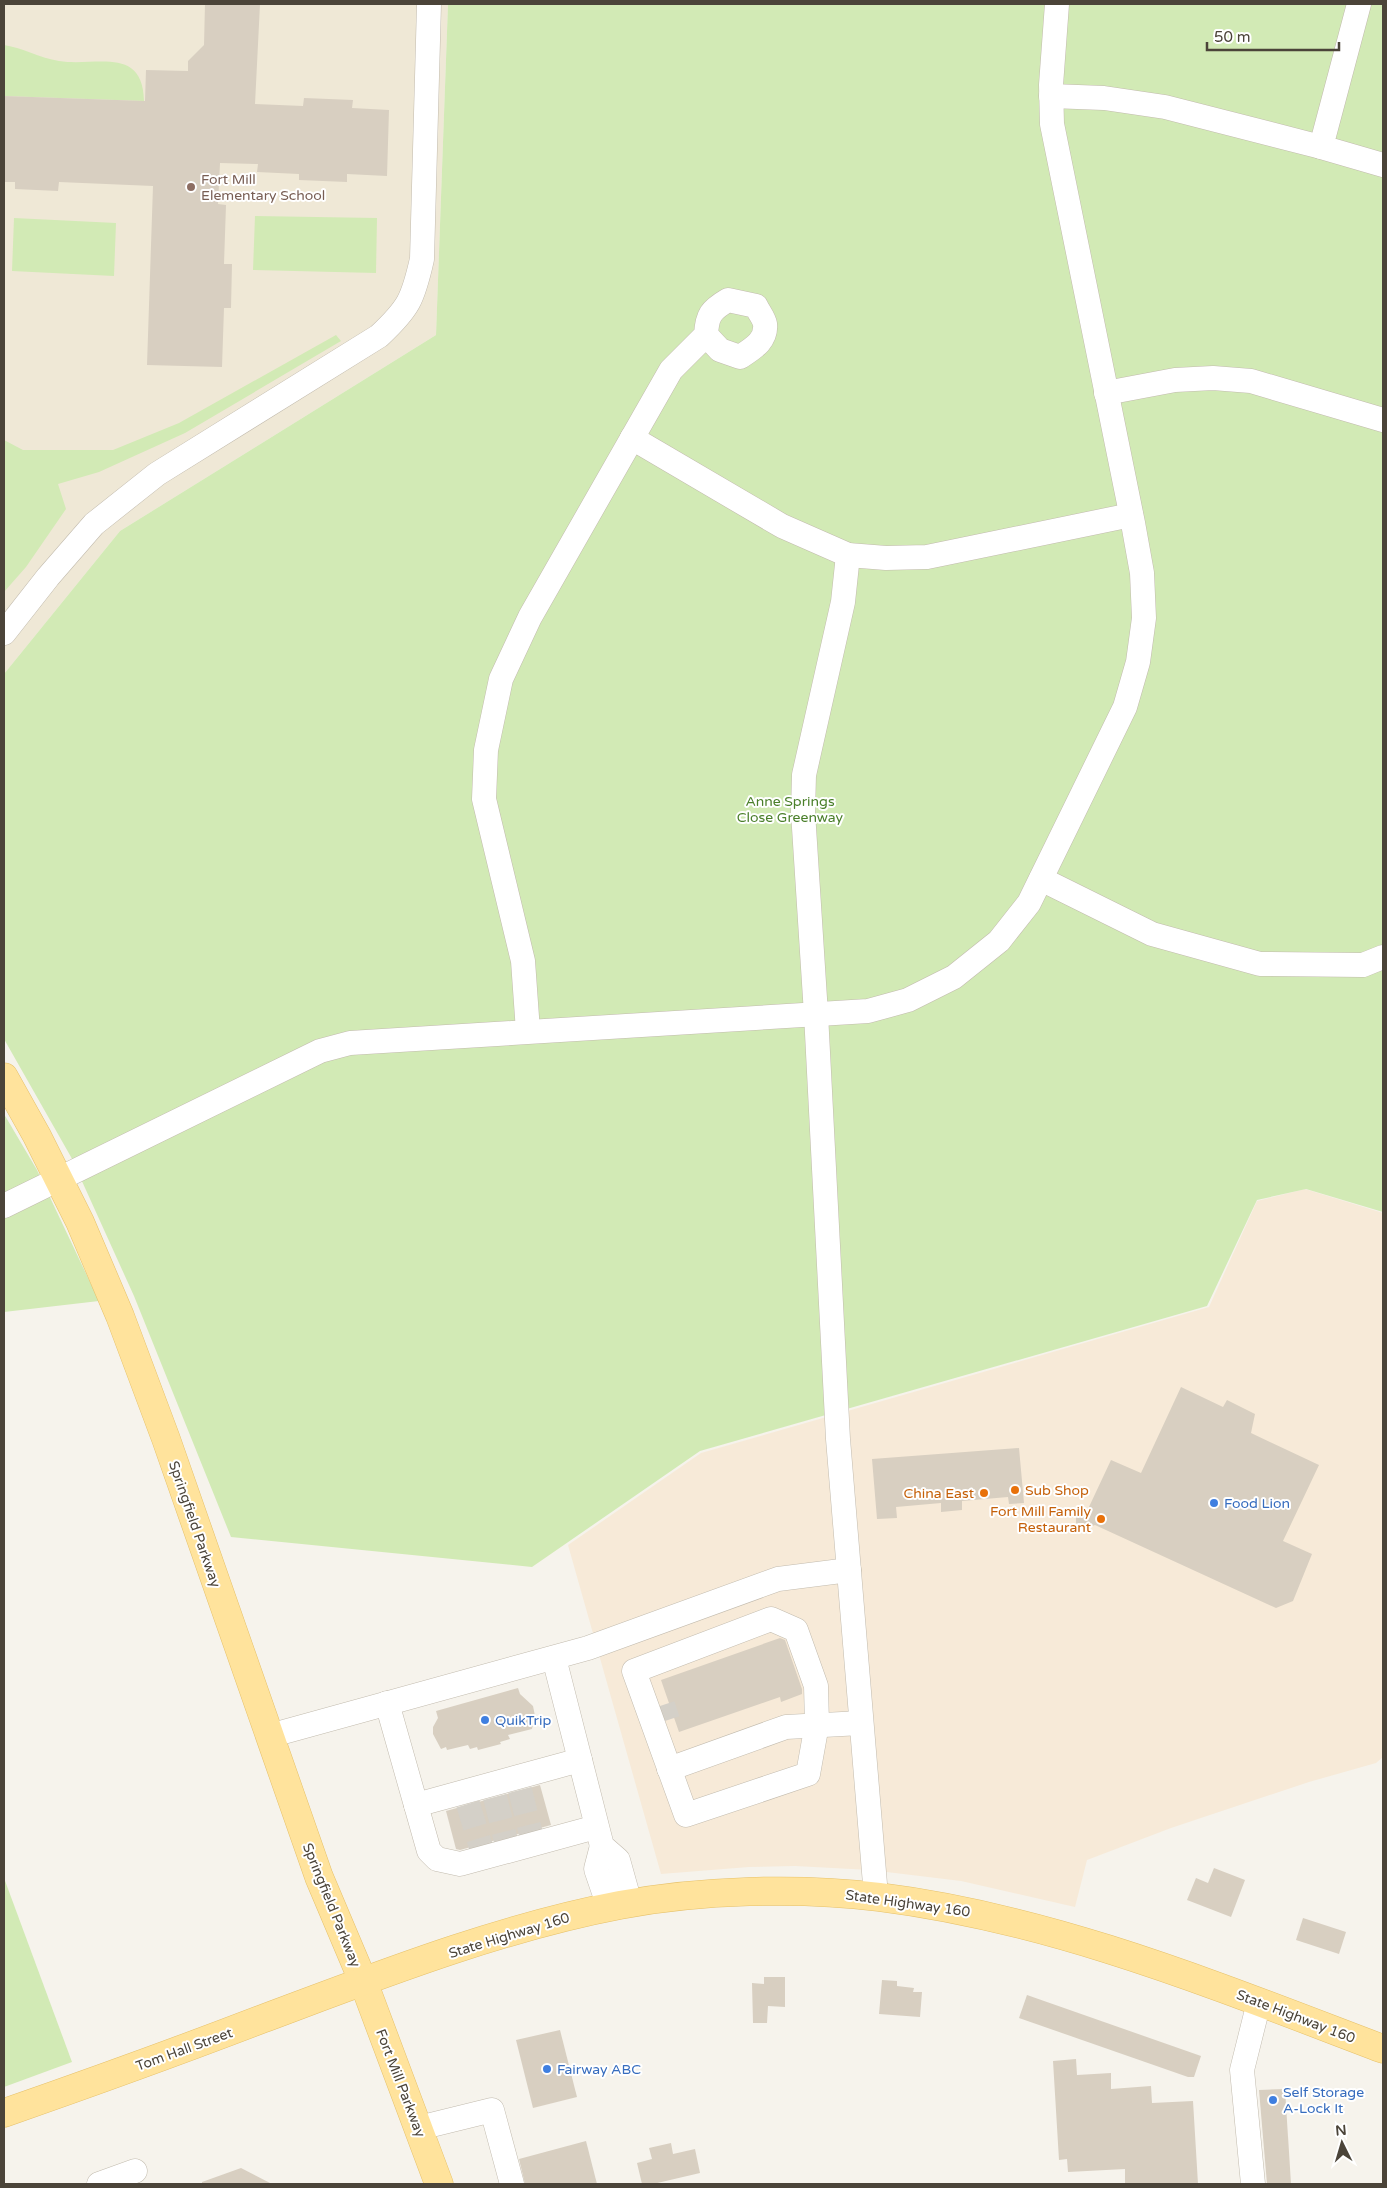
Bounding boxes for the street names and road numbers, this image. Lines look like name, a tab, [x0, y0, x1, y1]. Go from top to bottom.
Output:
street label: Springfield Parkway	[165, 1459, 224, 1590]
street label: Springfield Parkway	[299, 1841, 364, 1970]
street label: State Highway 160	[845, 1886, 972, 1921]
street label: State Highway 160	[447, 1909, 572, 1962]
street label: State Highway 160	[1234, 1986, 1358, 2047]
street label: Tom Hall Street	[133, 2024, 235, 2075]
street label: Fort Mill Parkway	[372, 2027, 429, 2140]

